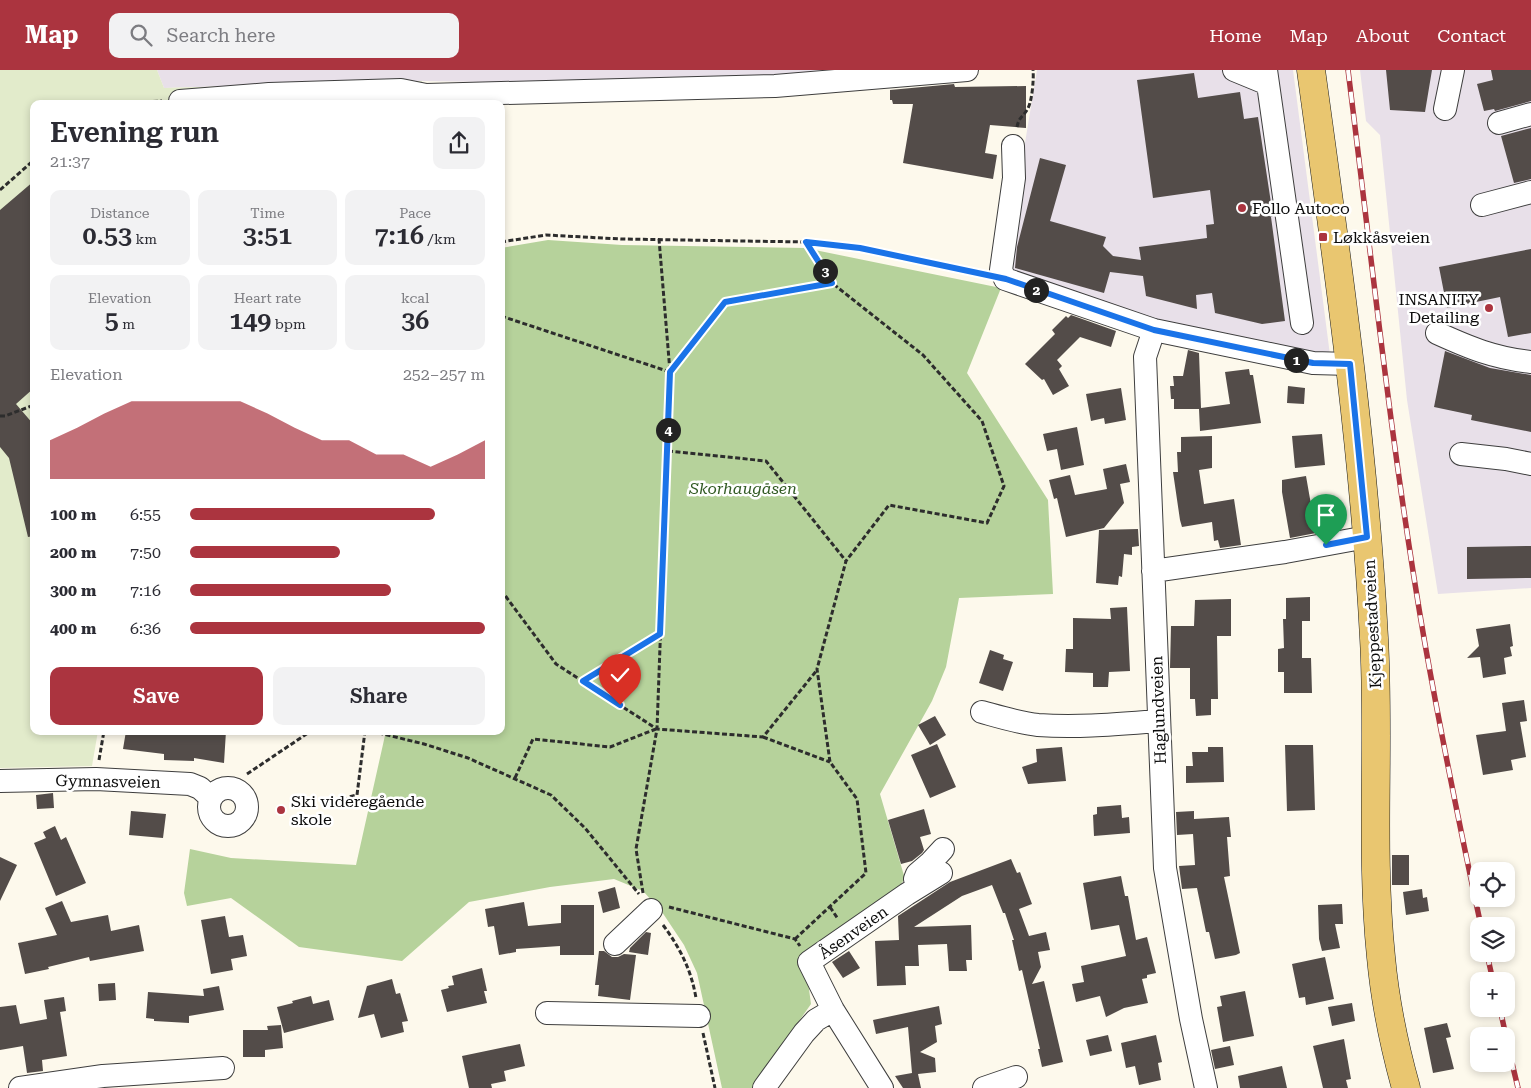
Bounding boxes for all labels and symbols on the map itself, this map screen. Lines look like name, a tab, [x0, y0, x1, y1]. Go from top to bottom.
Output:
place label: Follo Autoco	[1252, 199, 1350, 218]
marker: Follo Autoco	[1236, 202, 1248, 214]
place label: Løkkåsveien	[1333, 228, 1430, 247]
marker: Løkkåsveien	[1317, 231, 1329, 243]
pin: 3	[812, 258, 838, 284]
pin: 2	[1024, 278, 1048, 302]
place label: INSANITY Detailing	[1399, 290, 1480, 327]
marker: INSANITY Detailing	[1483, 302, 1495, 314]
pin: 1	[1284, 348, 1308, 372]
pin: 4	[656, 418, 680, 442]
park label: Skorhaugåsen	[688, 479, 797, 498]
pin	[1305, 494, 1347, 545]
street label: Kjeppestadveien	[1360, 559, 1385, 689]
pin	[599, 654, 641, 705]
street label: Haglundveien	[1147, 655, 1170, 764]
street label: Gymnasveien	[55, 771, 161, 792]
place label: Ski videregående skole	[291, 792, 425, 829]
marker: Ski videregående skole	[275, 804, 287, 816]
street label: Åsenveien	[815, 902, 891, 963]

